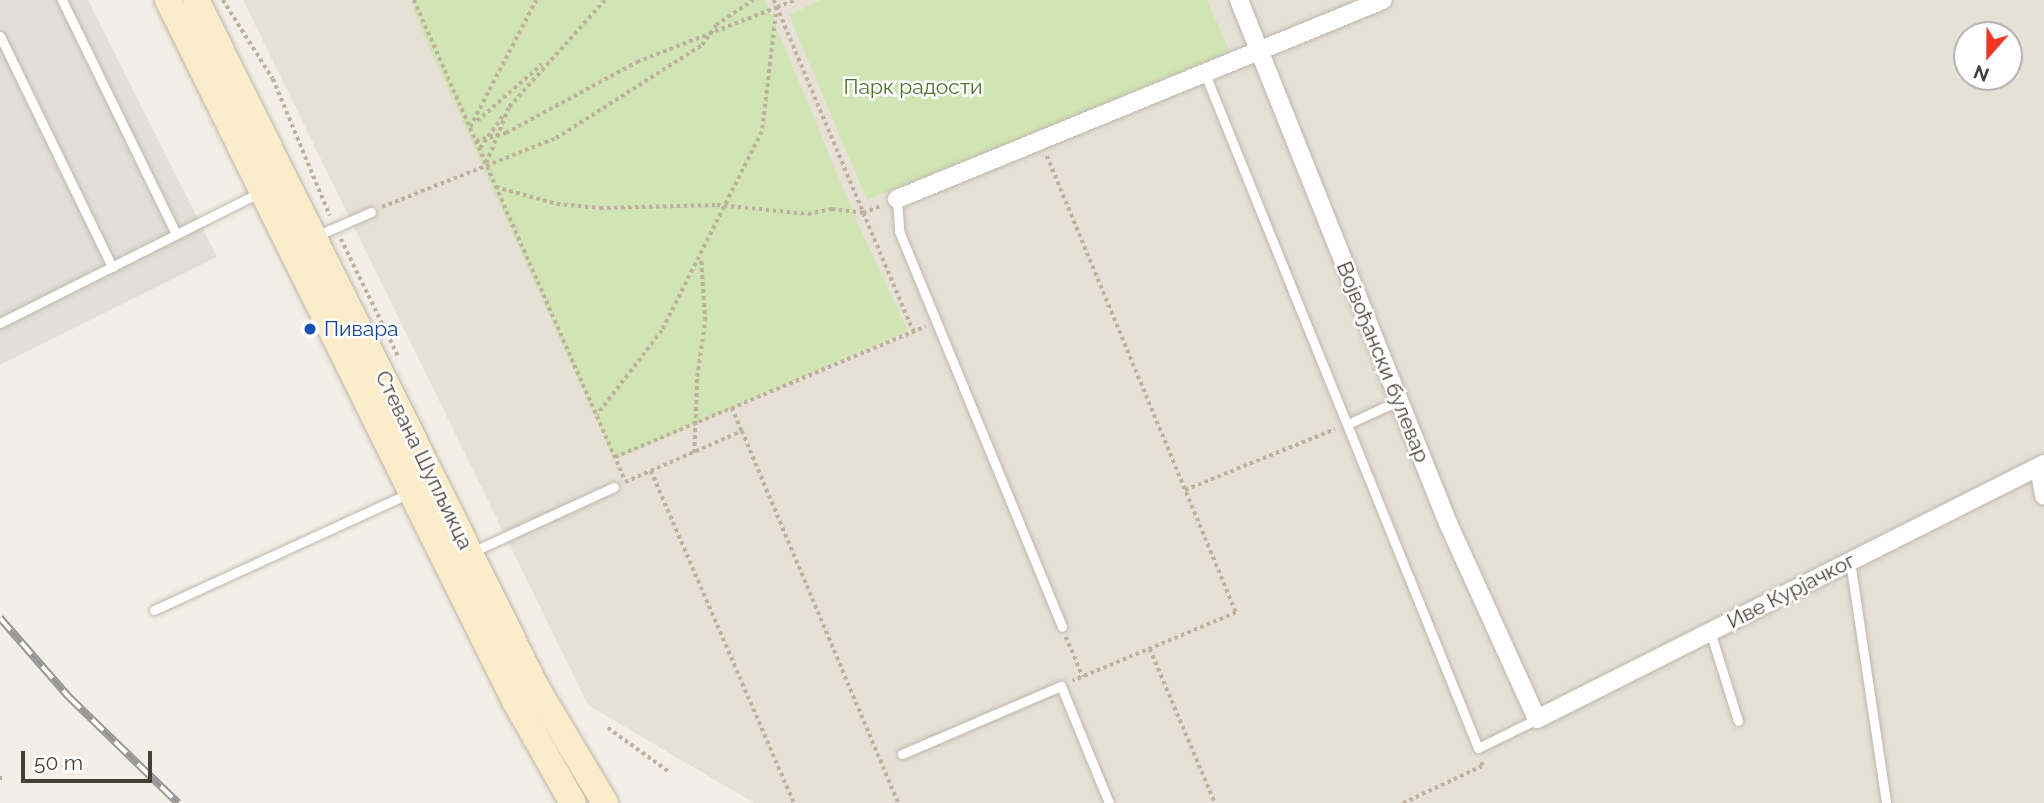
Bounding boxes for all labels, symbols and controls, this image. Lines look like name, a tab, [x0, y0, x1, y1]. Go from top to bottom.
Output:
north arrow	[1953, 21, 2023, 91]
text: N	[1970, 61, 1992, 87]
park label: Парк радости	[844, 74, 982, 100]
street label: Војвођански булевар	[1331, 258, 1435, 466]
place label: Пивара	[324, 316, 399, 342]
marker: Пивара	[302, 321, 318, 337]
street label: Стевана Шупљикца	[370, 367, 478, 553]
street label: Иве Курјачког	[1723, 548, 1859, 634]
scale bar	[24, 736, 156, 780]
text: 50 m	[34, 750, 83, 775]

